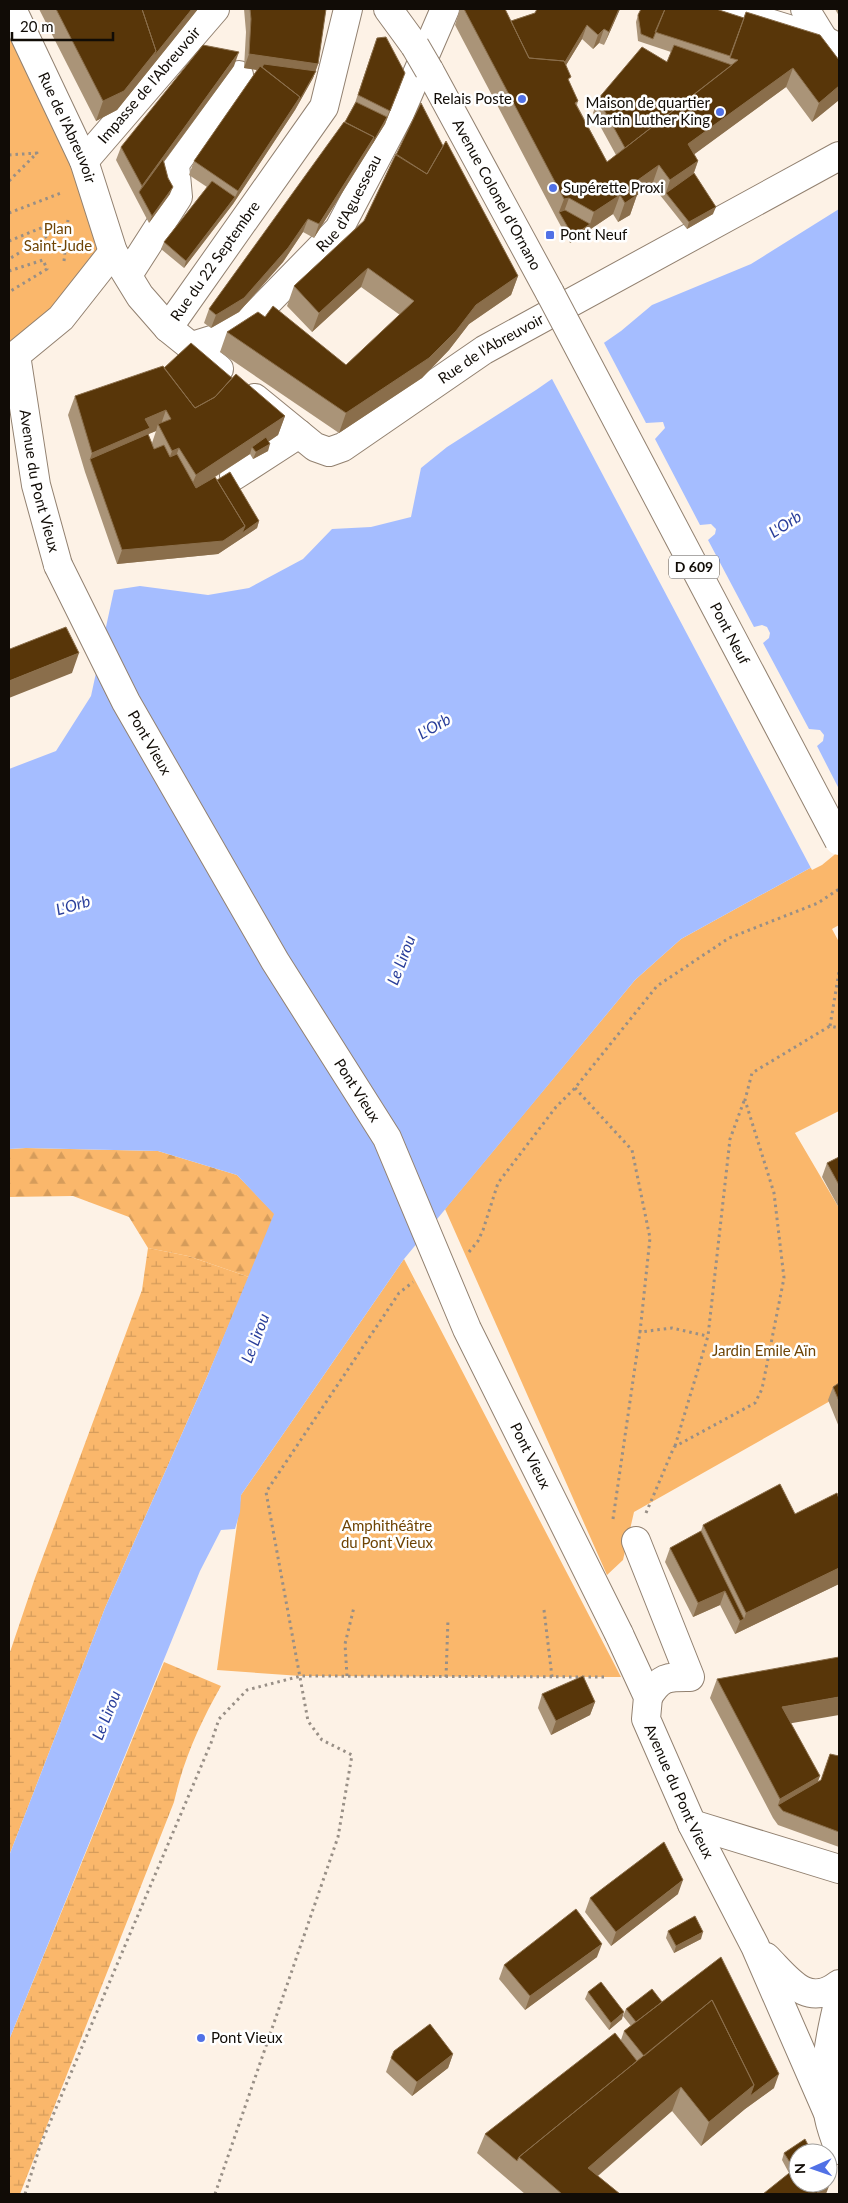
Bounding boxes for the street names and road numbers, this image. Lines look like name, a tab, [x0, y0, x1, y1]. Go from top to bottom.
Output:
street label: Impasse de l'Abreuvoir	[93, 22, 204, 147]
street label: Rue de l'Abreuvoir	[35, 69, 101, 186]
street label: Avenue Colonel d'Ornano	[449, 116, 546, 273]
street label: Rue d'Aguesseau	[312, 152, 384, 255]
street label: Rue du 22 Septembre	[166, 197, 263, 324]
street label: Rue de l'Abreuvoir	[434, 309, 547, 387]
street label: Avenue du Pont Vieux	[16, 408, 64, 555]
road number: D 609	[669, 556, 719, 578]
street label: Pont Neuf	[707, 599, 755, 668]
street label: Pont Vieux	[125, 707, 176, 778]
street label: Pont Vieux	[331, 1055, 385, 1125]
street label: Pont Vieux	[507, 1419, 555, 1492]
street label: Avenue du Pont Vieux	[641, 1721, 718, 1862]

